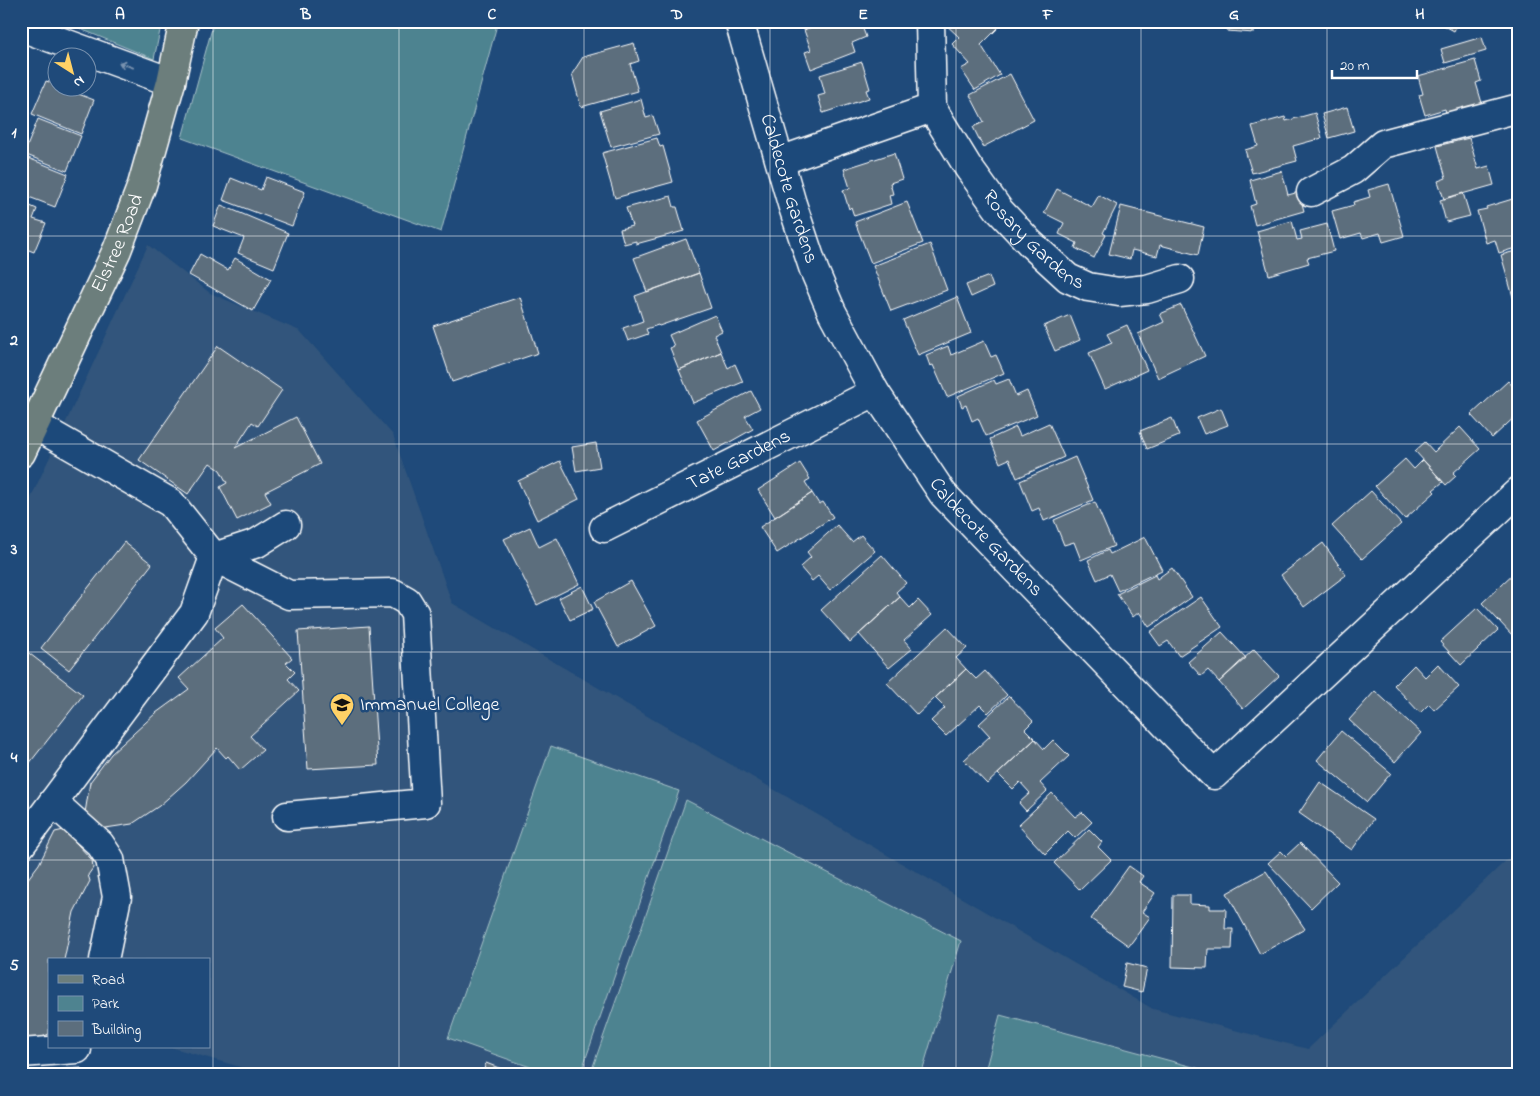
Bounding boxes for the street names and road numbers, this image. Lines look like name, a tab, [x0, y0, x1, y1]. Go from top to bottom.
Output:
street label: Caldecote Gardens	[752, 111, 825, 267]
street label: Rosary Gardens	[975, 184, 1089, 298]
street label: Elstree Road	[84, 190, 152, 298]
street label: Tate Gardens	[682, 422, 796, 499]
street label: Caldecote Gardens	[922, 472, 1050, 604]

